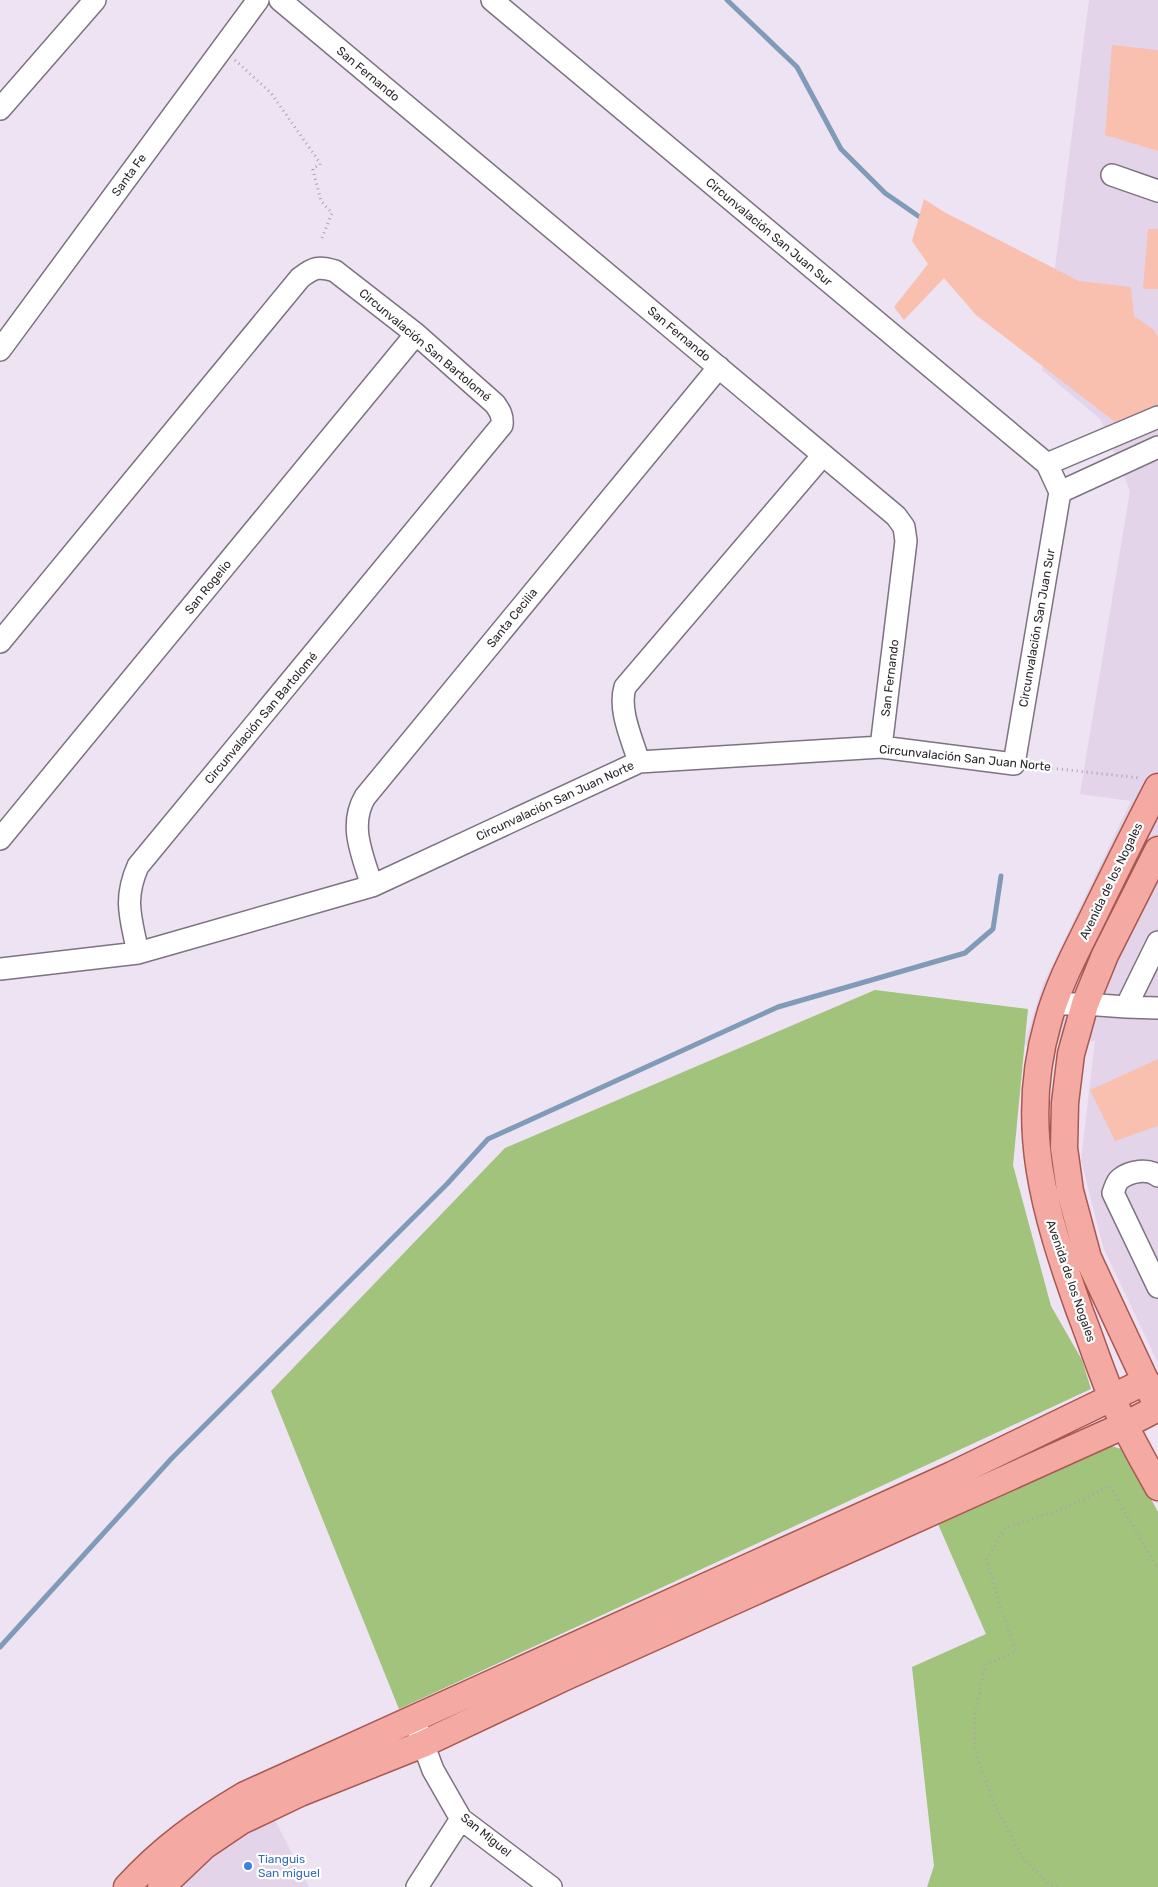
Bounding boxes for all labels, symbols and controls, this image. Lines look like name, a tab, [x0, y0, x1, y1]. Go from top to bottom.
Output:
street label: San Fernando	[334, 44, 402, 104]
street label: Santa Fe	[109, 151, 149, 199]
street label: Circunvalación San Juan Sur	[703, 175, 835, 289]
street label: Circunvalación San Bartolomé	[356, 286, 494, 404]
street label: San Fernando	[645, 304, 713, 364]
street label: Circunvalación San Juan Sur	[1016, 547, 1058, 708]
street label: San Rogelio	[182, 557, 234, 617]
street label: Santa Cecilia	[484, 586, 540, 650]
street label: San Fernando	[878, 639, 902, 717]
street label: Circunvalación San Bartolomé	[202, 649, 320, 787]
street label: Circunvalación San Juan Norte	[878, 742, 1052, 774]
street label: Circunvalación San Juan Norte	[474, 758, 636, 844]
street label: Avenida de los Nogales	[1077, 820, 1145, 942]
street label: Avenida de los Nogales	[1044, 1218, 1098, 1344]
street label: San Miguel	[458, 1810, 514, 1860]
place label: Tianguis San miguel	[258, 1852, 320, 1880]
marker: Tianguis San miguel	[242, 1860, 254, 1872]

